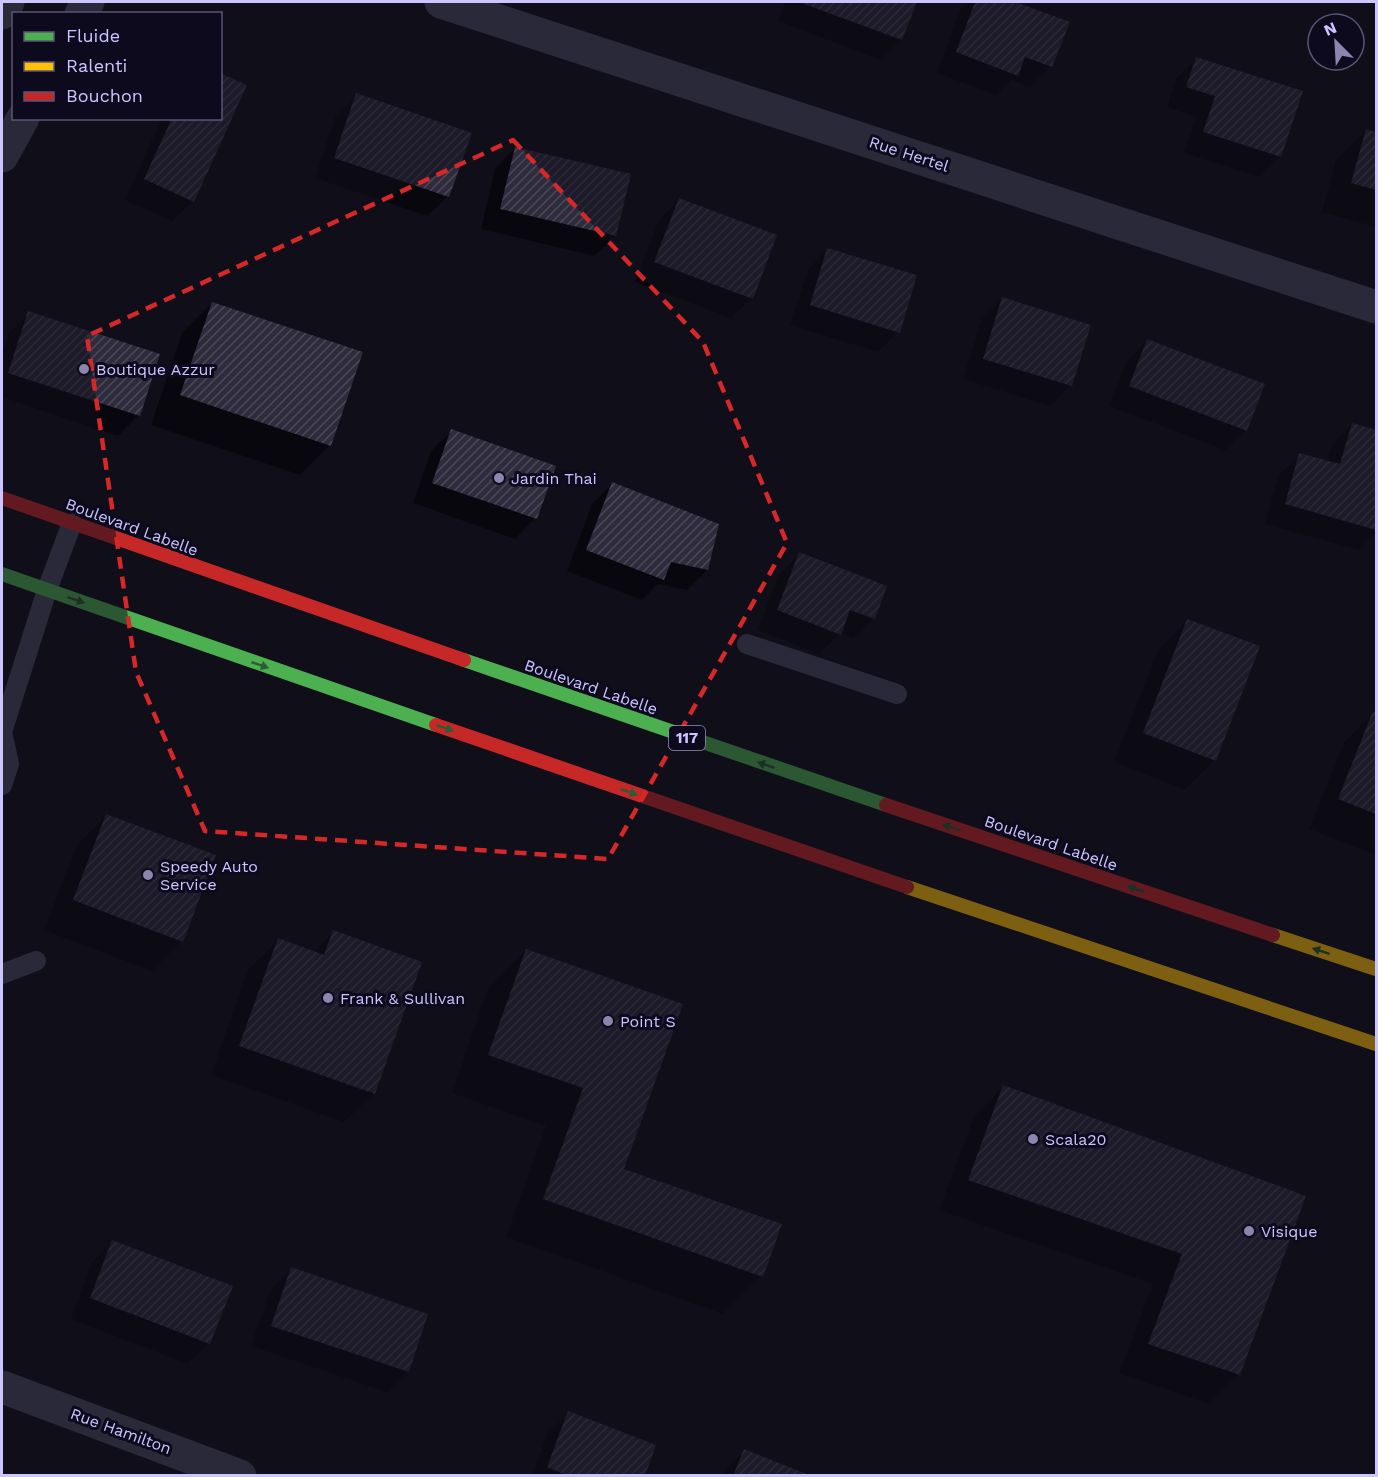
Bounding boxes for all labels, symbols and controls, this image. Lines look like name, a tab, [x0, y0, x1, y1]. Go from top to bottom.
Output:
legend	[12, 12, 222, 120]
north arrow	[1306, 12, 1366, 72]
text: N	[1321, 18, 1339, 40]
text: Fluide	[66, 25, 120, 46]
text: Ralenti	[66, 55, 127, 76]
text: Bouchon	[66, 85, 143, 106]
street label: Rue Hertel	[867, 132, 951, 176]
place label: Boutique Azzur	[96, 360, 215, 379]
marker: Boutique Azzur	[77, 362, 91, 376]
place label: Jardin Thai	[511, 469, 597, 488]
marker: Jardin Thai	[492, 471, 506, 485]
street label: Boulevard Labelle	[63, 494, 201, 560]
one-way arrow	[68, 596, 86, 606]
street label: Boulevard Labelle	[522, 655, 660, 719]
one-way arrow	[252, 660, 270, 670]
one-way arrow	[436, 724, 454, 734]
road number: 117	[669, 726, 705, 750]
one-way arrow	[757, 760, 775, 770]
one-way arrow	[620, 787, 638, 797]
street label: Boulevard Labelle	[982, 811, 1120, 875]
one-way arrow	[942, 822, 960, 832]
place label: Speedy Auto Service	[160, 857, 258, 894]
marker: Speedy Auto Service	[141, 868, 155, 882]
one-way arrow	[1127, 884, 1145, 894]
one-way arrow	[1312, 946, 1330, 955]
place label: Frank & Sullivan	[340, 989, 465, 1008]
marker: Frank & Sullivan	[321, 991, 335, 1005]
place label: Point S	[620, 1012, 676, 1031]
marker: Point S	[601, 1014, 615, 1028]
place label: Scala20	[1045, 1130, 1107, 1149]
marker: Scala20	[1026, 1132, 1040, 1146]
place label: Visique	[1261, 1222, 1317, 1241]
marker: Visique	[1242, 1224, 1256, 1238]
street label: Rue Hamilton	[68, 1404, 174, 1458]

